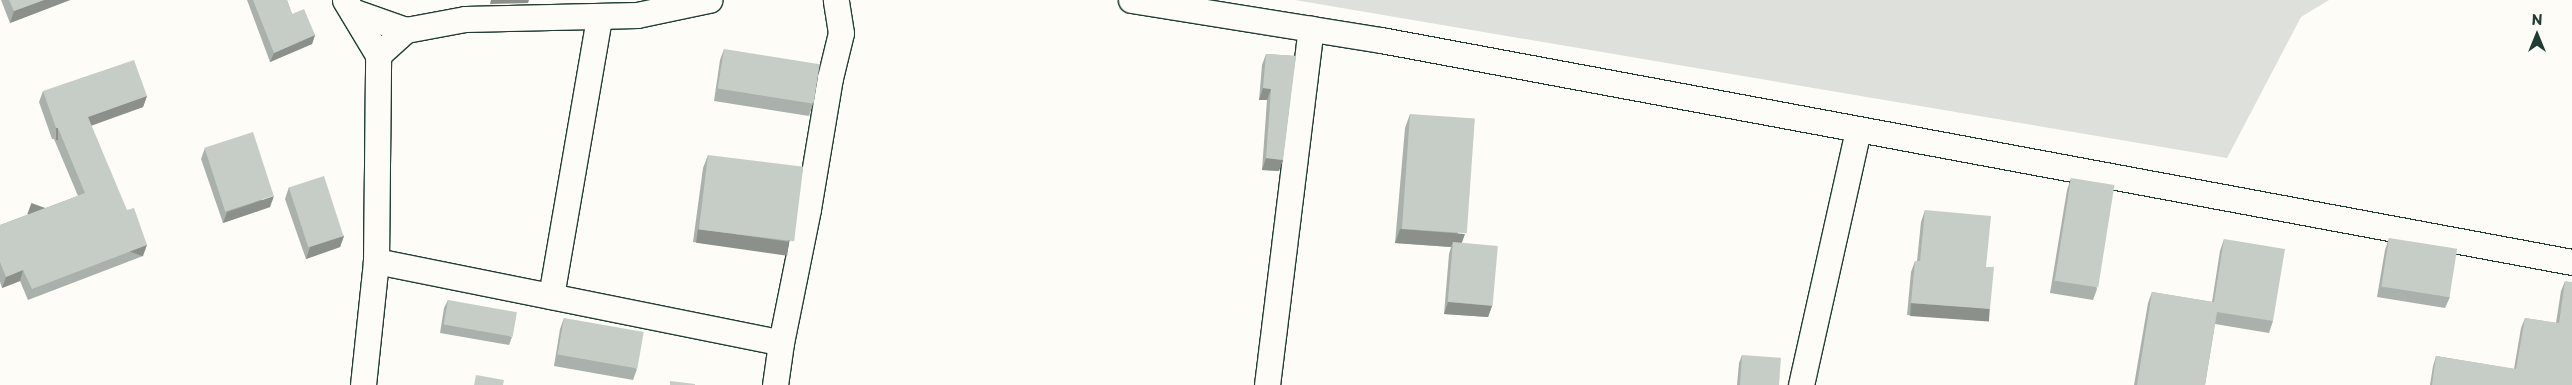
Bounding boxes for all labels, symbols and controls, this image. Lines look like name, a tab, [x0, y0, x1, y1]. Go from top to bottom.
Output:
text: N	[2531, 9, 2543, 30]
north arrow	[2512, 10, 2562, 60]

